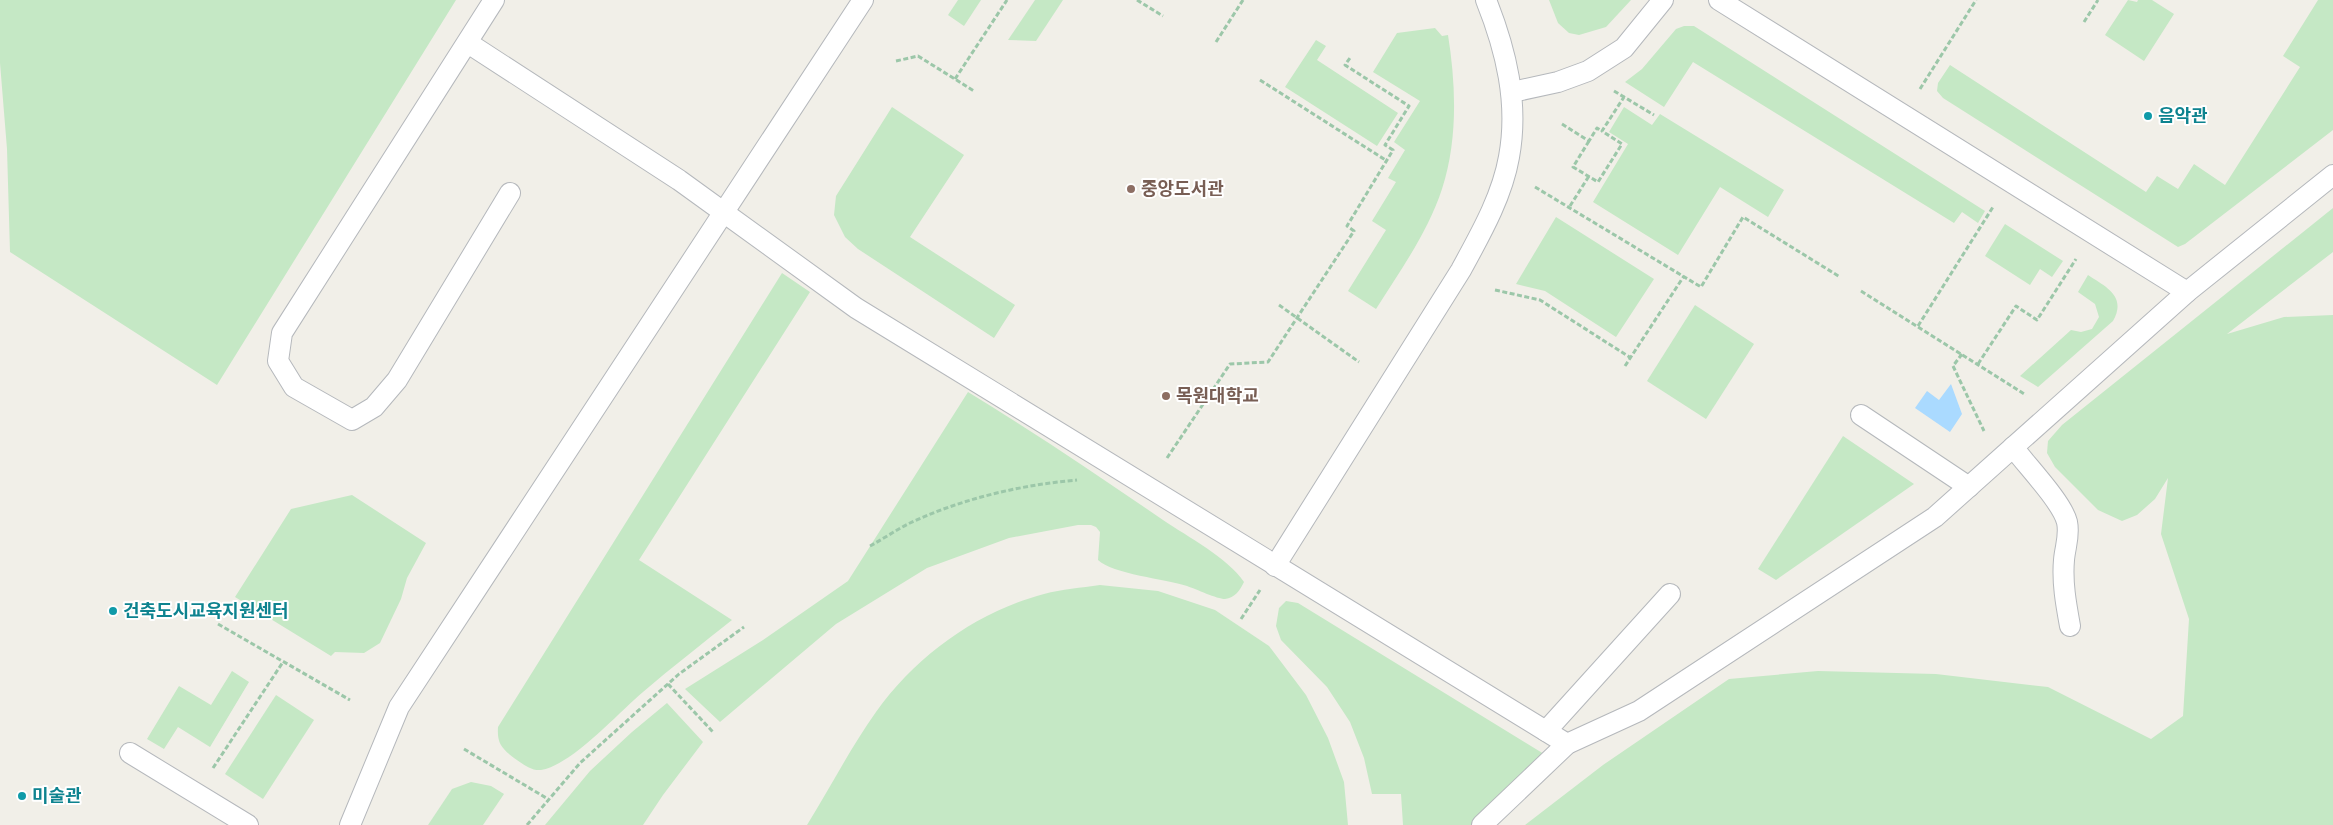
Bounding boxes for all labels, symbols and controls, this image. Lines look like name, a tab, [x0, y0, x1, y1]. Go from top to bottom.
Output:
place label: 음악관	[2158, 104, 2208, 128]
marker: 음악관	[2142, 110, 2154, 122]
place label: 중앙도서관	[1141, 177, 1224, 201]
marker: 중앙도서관	[1125, 183, 1137, 195]
place label: 목원대학교	[1176, 384, 1259, 408]
marker: 목원대학교	[1160, 390, 1172, 402]
place label: 건축도시교육지원센터	[123, 599, 289, 623]
marker: 건축도시교육지원센터	[107, 605, 119, 617]
place label: 미술관	[32, 784, 82, 808]
marker: 미술관	[16, 790, 28, 802]

